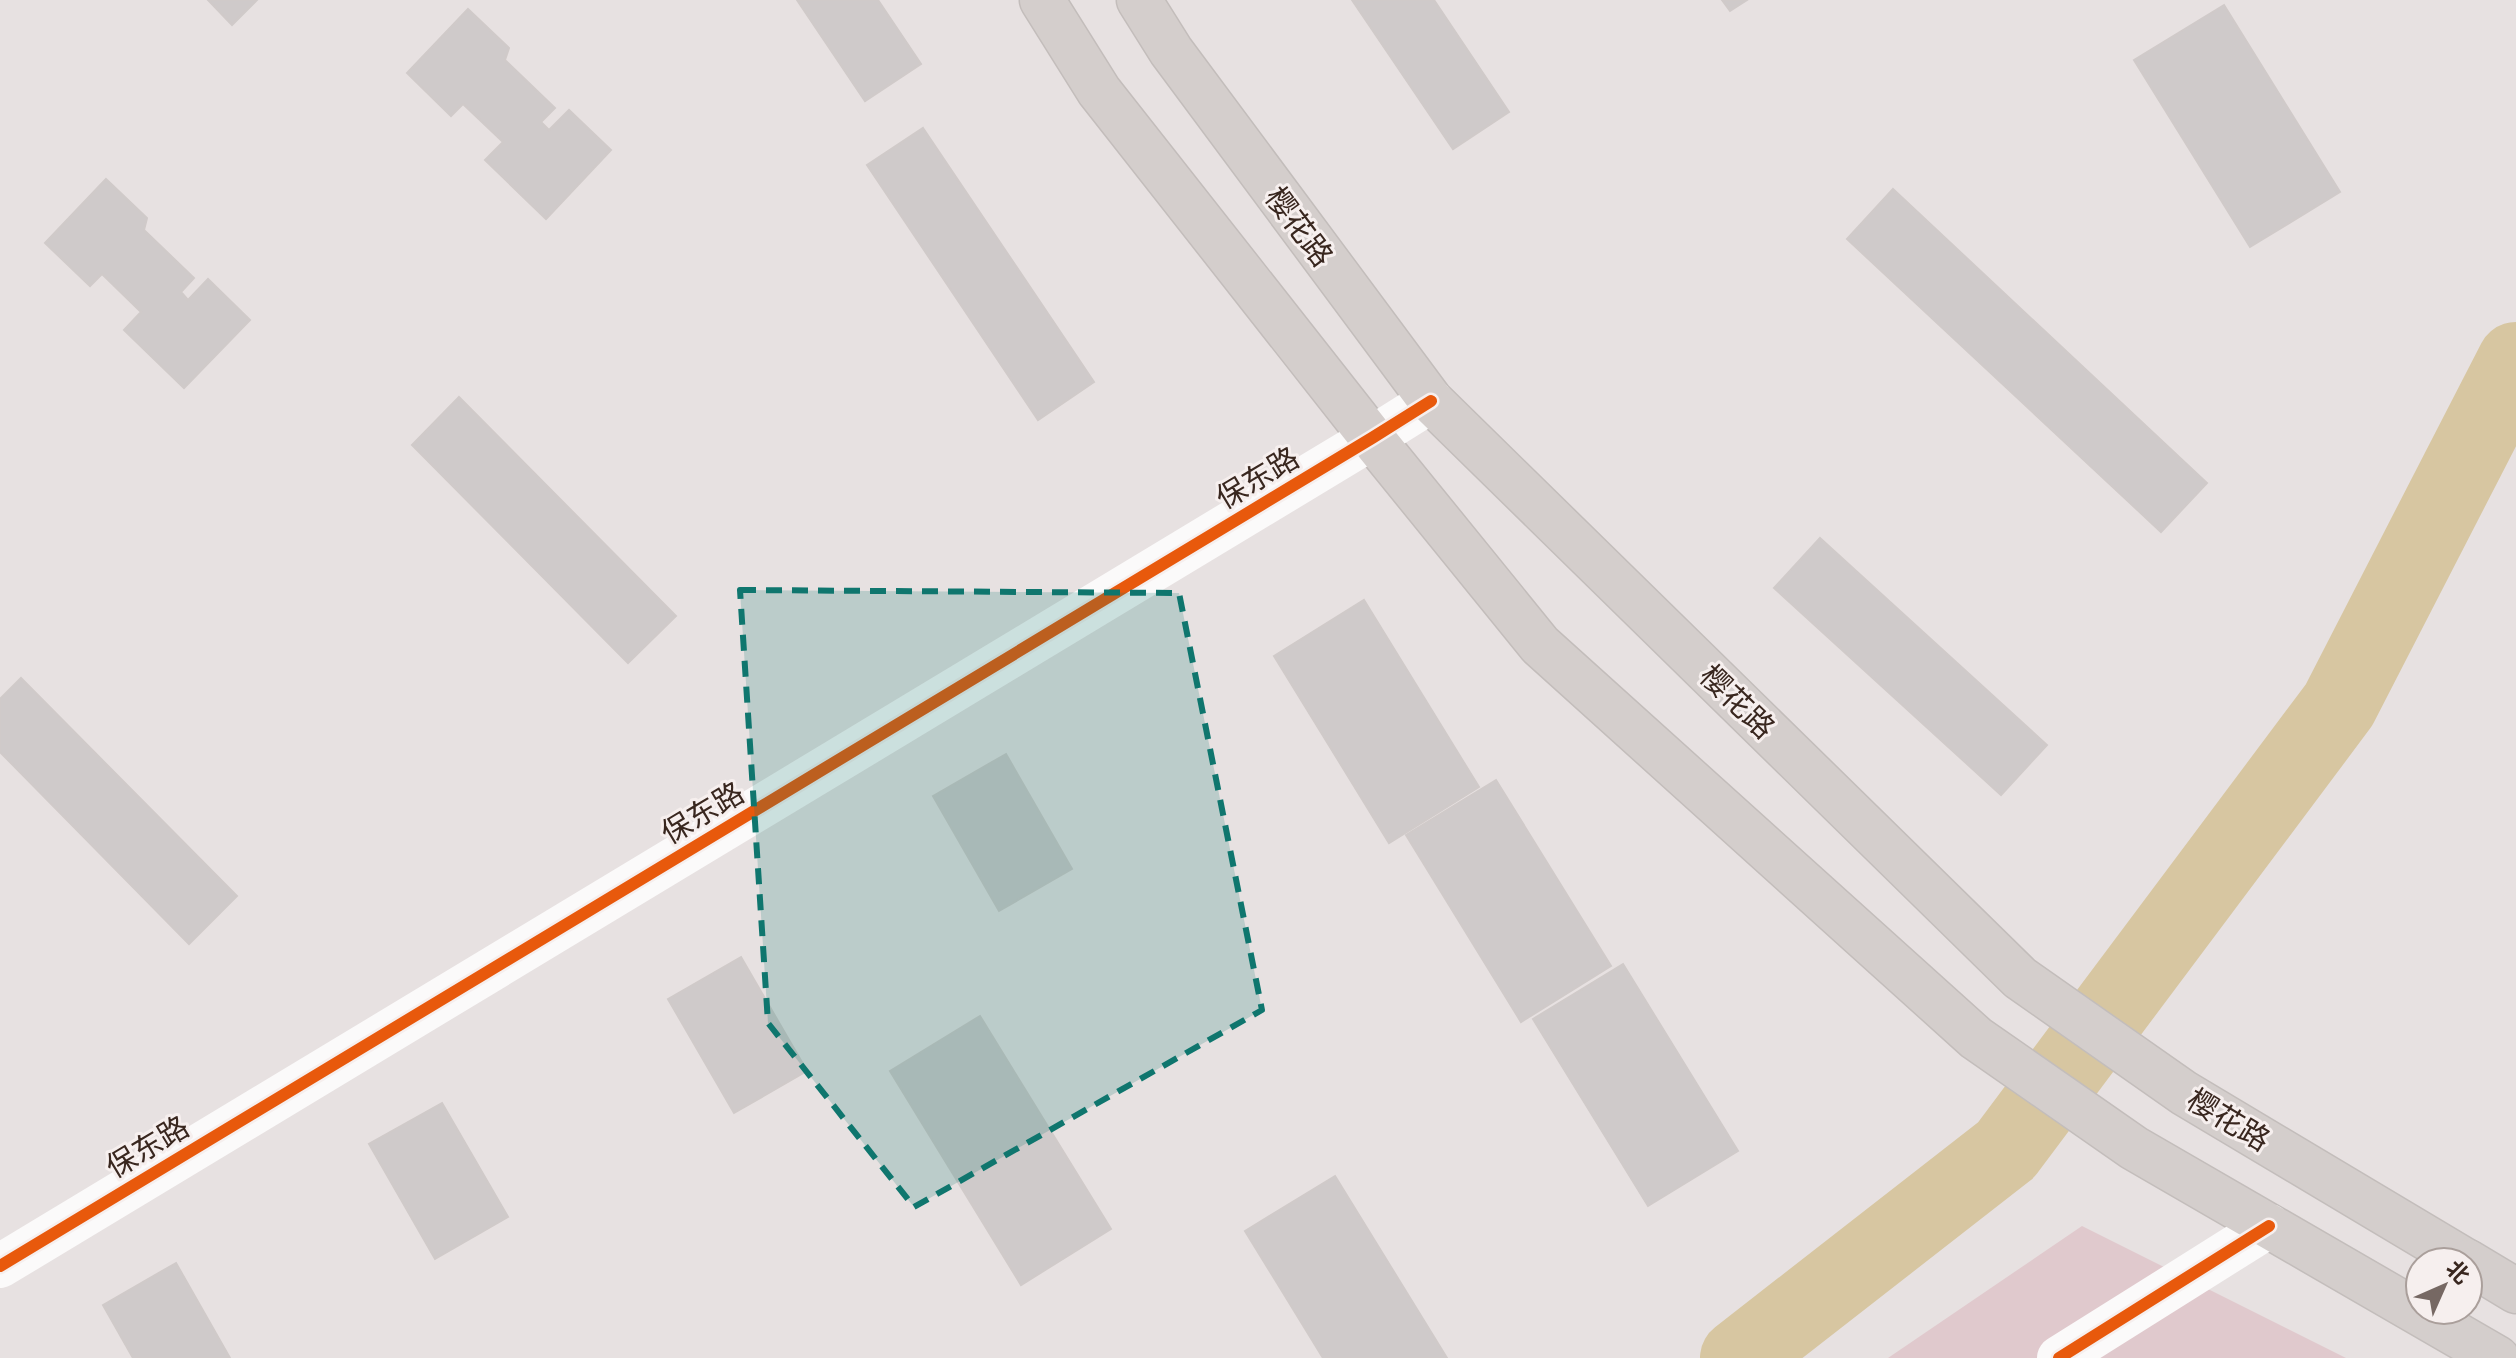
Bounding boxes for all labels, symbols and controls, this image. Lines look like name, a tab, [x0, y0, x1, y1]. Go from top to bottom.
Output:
street label: 樱花路	[1257, 178, 1343, 274]
street label: 保东路	[1208, 437, 1306, 517]
street label: 樱花路	[1692, 656, 1784, 746]
street label: 保东路	[653, 772, 751, 852]
street label: 樱花路	[2180, 1079, 2278, 1159]
street label: 保东路	[98, 1106, 196, 1186]
north arrow	[2404, 1246, 2484, 1326]
text: 北	[2440, 1254, 2476, 1290]

